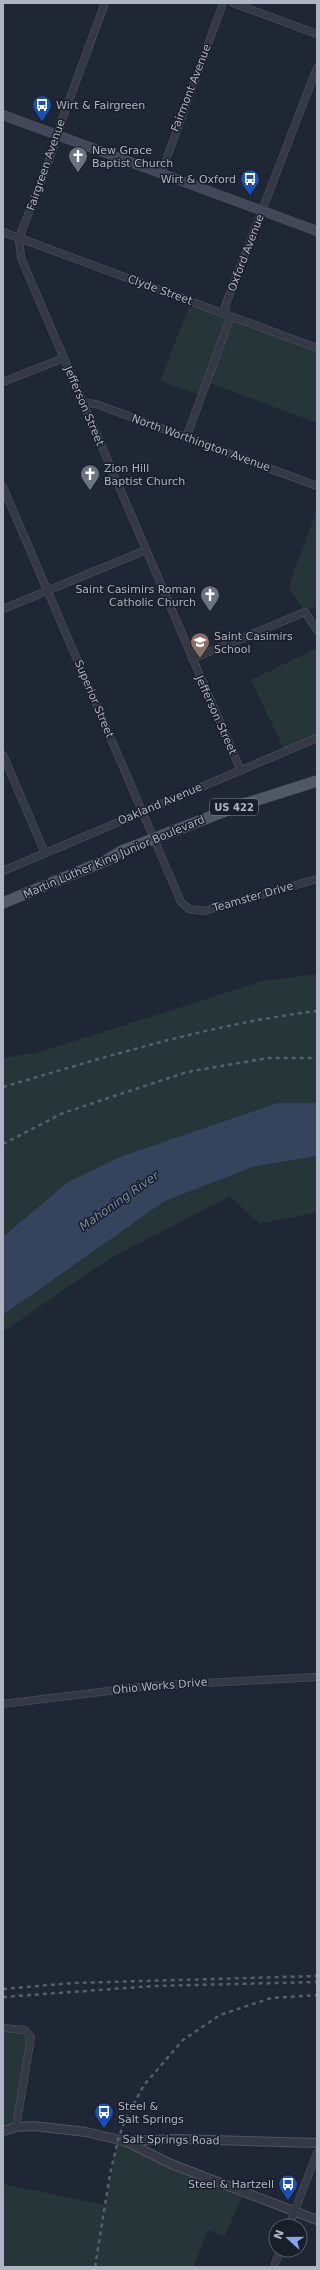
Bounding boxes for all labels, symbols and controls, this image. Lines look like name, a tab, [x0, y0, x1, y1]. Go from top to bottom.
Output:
street label: Fairmont Avenue	[168, 42, 214, 134]
bus stop icon: Wirt & Fairgreen	[31, 94, 53, 122]
place label: Wirt & Fairgreen	[56, 99, 145, 112]
street label: Fairgreen Avenue	[24, 117, 68, 212]
place label: New Grace Baptist Church	[92, 144, 173, 170]
church icon: New Grace Baptist Church	[67, 145, 89, 173]
bus stop icon: Wirt & Oxford	[239, 168, 261, 196]
place label: Wirt & Oxford	[161, 173, 236, 186]
street label: Oxford Avenue	[225, 212, 267, 293]
street label: Clyde Street	[126, 272, 195, 308]
street label: Jefferson Street	[61, 363, 107, 448]
street label: North Worthington Avenue	[130, 412, 272, 474]
place label: Zion Hill Baptist Church	[104, 462, 185, 488]
church icon: Zion Hill Baptist Church	[79, 463, 101, 491]
place label: Saint Casimirs Roman Catholic Church	[75, 583, 196, 609]
church icon: Saint Casimirs Roman Catholic Church	[199, 584, 221, 612]
place label: Saint Casimirs School	[214, 630, 293, 656]
school or university icon: Saint Casimirs School	[189, 631, 211, 659]
street label: Superior Street	[72, 658, 117, 741]
street label: Jefferson Street	[192, 673, 240, 757]
street label: Oakland Avenue	[116, 780, 204, 828]
road number: US 422	[210, 799, 258, 815]
street label: Martin Luther King Junior Boulevard	[21, 813, 207, 901]
street label: Teamster Drive	[210, 879, 295, 915]
water label: Mahoning River	[77, 1168, 162, 1234]
street label: Ohio Works Drive	[112, 1675, 208, 1697]
place label: Steel & Salt Springs	[118, 2100, 184, 2126]
bus stop icon: Steel & Salt Springs	[93, 2101, 115, 2129]
street label: Salt Springs Road	[122, 2133, 220, 2147]
bus stop icon: Steel & Hartzell	[277, 2173, 299, 2201]
place label: Steel & Hartzell	[188, 2178, 274, 2191]
north arrow	[268, 2218, 308, 2258]
text: N	[271, 2228, 287, 2241]

